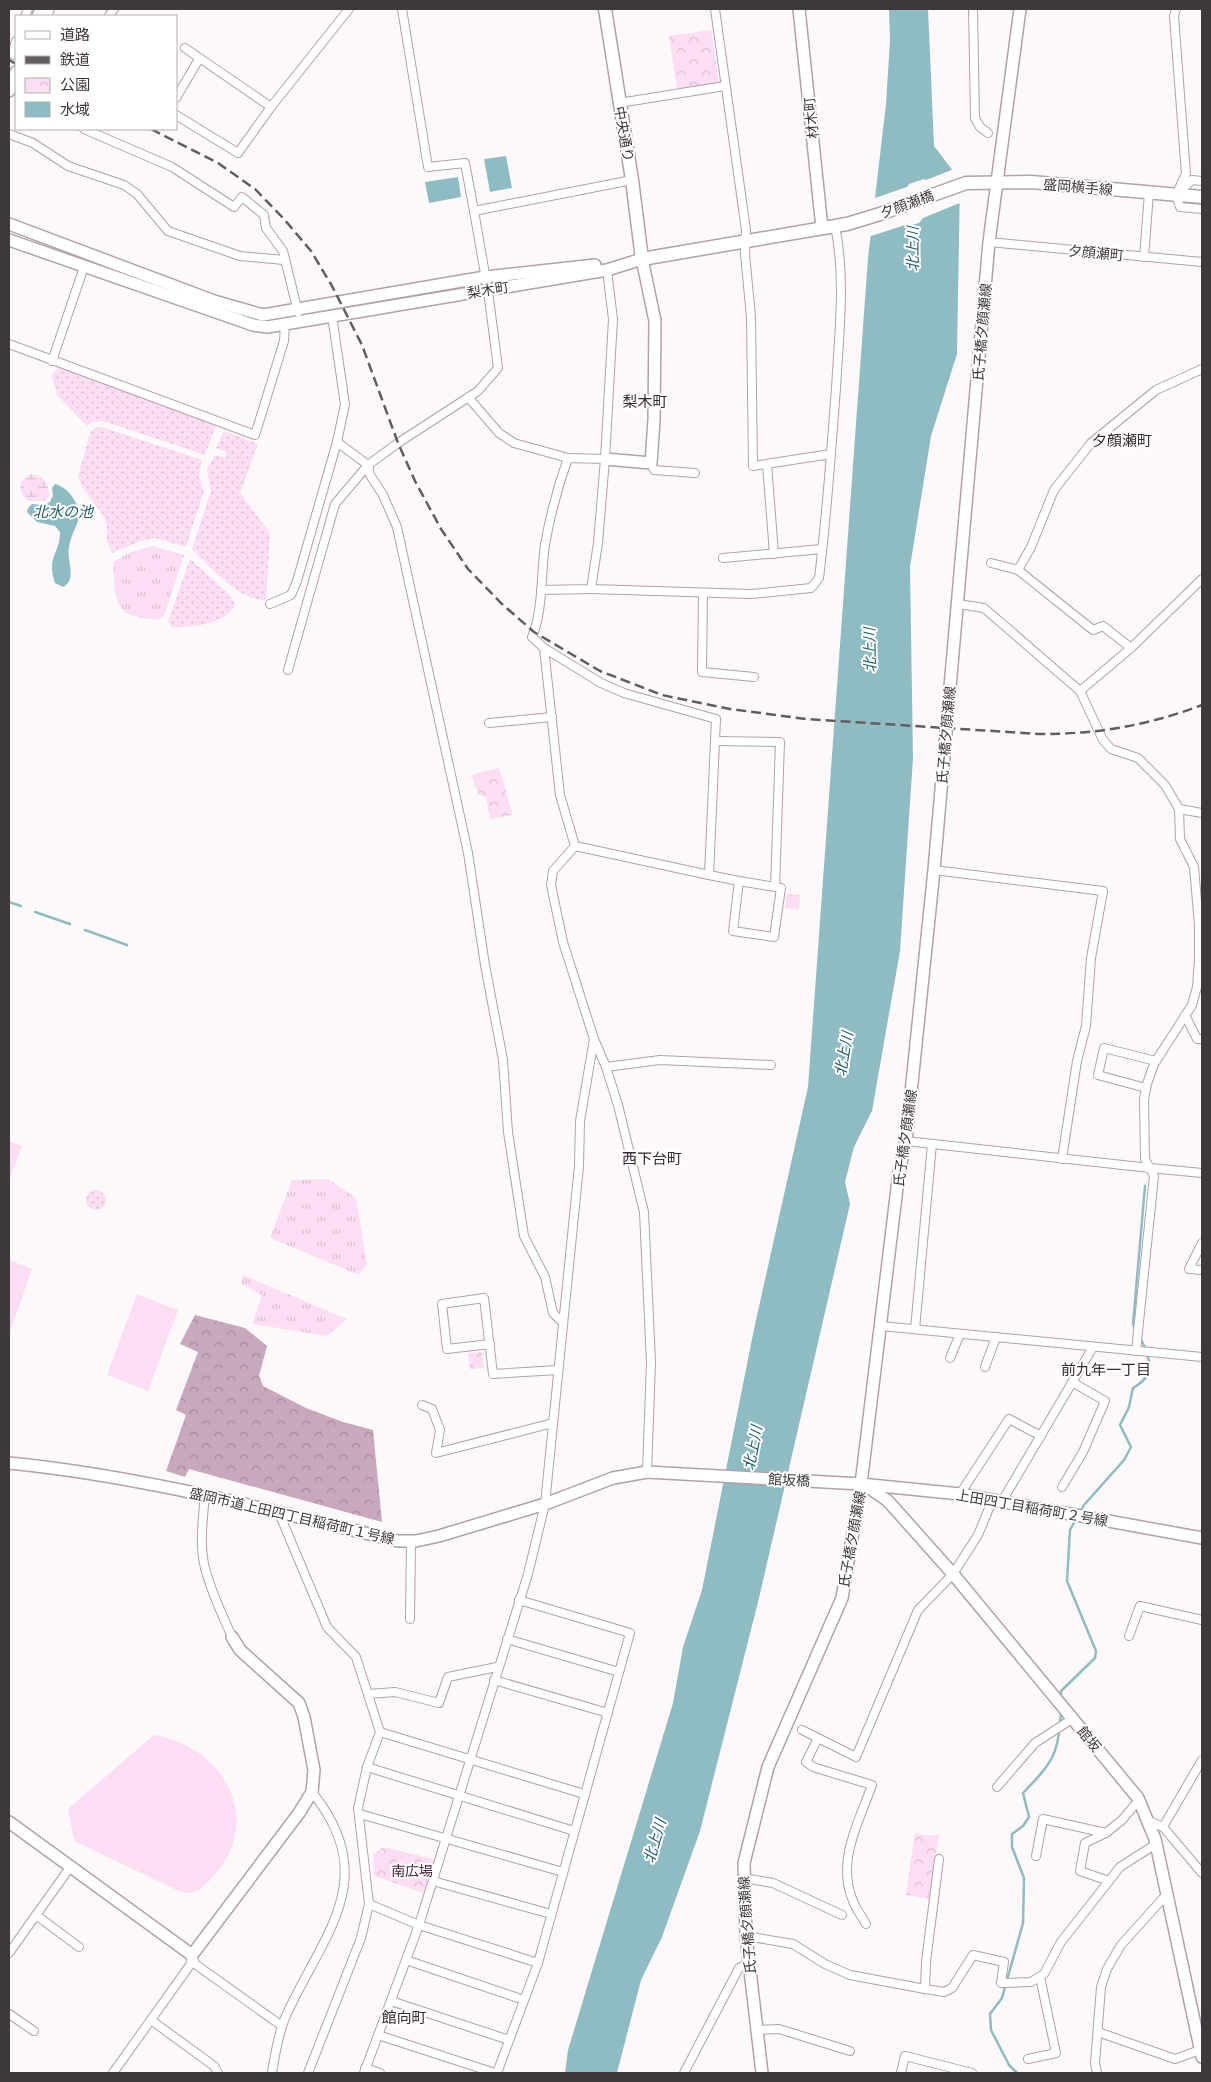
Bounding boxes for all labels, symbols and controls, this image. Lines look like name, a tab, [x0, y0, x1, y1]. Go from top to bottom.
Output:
legend	[15, 15, 178, 130]
text: 道路	[60, 26, 90, 43]
text: 鉄道	[60, 51, 90, 68]
text: 公園	[60, 76, 90, 93]
street label: 材木町	[801, 96, 821, 140]
text: 水域	[60, 101, 90, 118]
street label: 中央通り	[611, 105, 637, 163]
street label: 盛岡横手線	[1042, 176, 1114, 198]
street label: 夕顔瀬橋	[878, 187, 936, 221]
water label: 北上川	[904, 225, 921, 272]
street label: 夕顔瀬町	[1067, 243, 1125, 263]
street label: 梨木町	[466, 279, 510, 301]
street label: 氏子橋夕顔瀬線	[970, 282, 994, 382]
district label: 梨木町	[622, 393, 668, 410]
district label: 夕顔瀬町	[1092, 432, 1152, 449]
water label: 北水の池	[33, 503, 95, 520]
water label: 北上川	[861, 625, 878, 673]
street label: 氏子橋夕顔瀬線	[934, 685, 958, 785]
water label: 北上川	[831, 1028, 856, 1078]
street label: 氏子橋夕顔瀬線	[890, 1088, 920, 1188]
district label: 西下台町	[622, 1150, 682, 1167]
district label: 前九年一丁目	[1061, 1361, 1151, 1378]
water label: 北上川	[740, 1422, 766, 1472]
street label: 館坂橋	[768, 1471, 810, 1489]
street label: 盛岡市道上田四丁目稲荷町１号線	[188, 1485, 396, 1547]
street label: 上田四丁目稲荷町２号線	[955, 1487, 1109, 1529]
street label: 氏子橋夕顔瀬線	[836, 1489, 868, 1589]
street label: 館坂	[1074, 1723, 1104, 1755]
water label: 北上川	[640, 1815, 669, 1865]
park label: 南広場	[391, 1863, 433, 1879]
street label: 氏子橋夕顔瀬線	[736, 1876, 758, 1974]
district label: 館向町	[381, 2009, 427, 2026]

